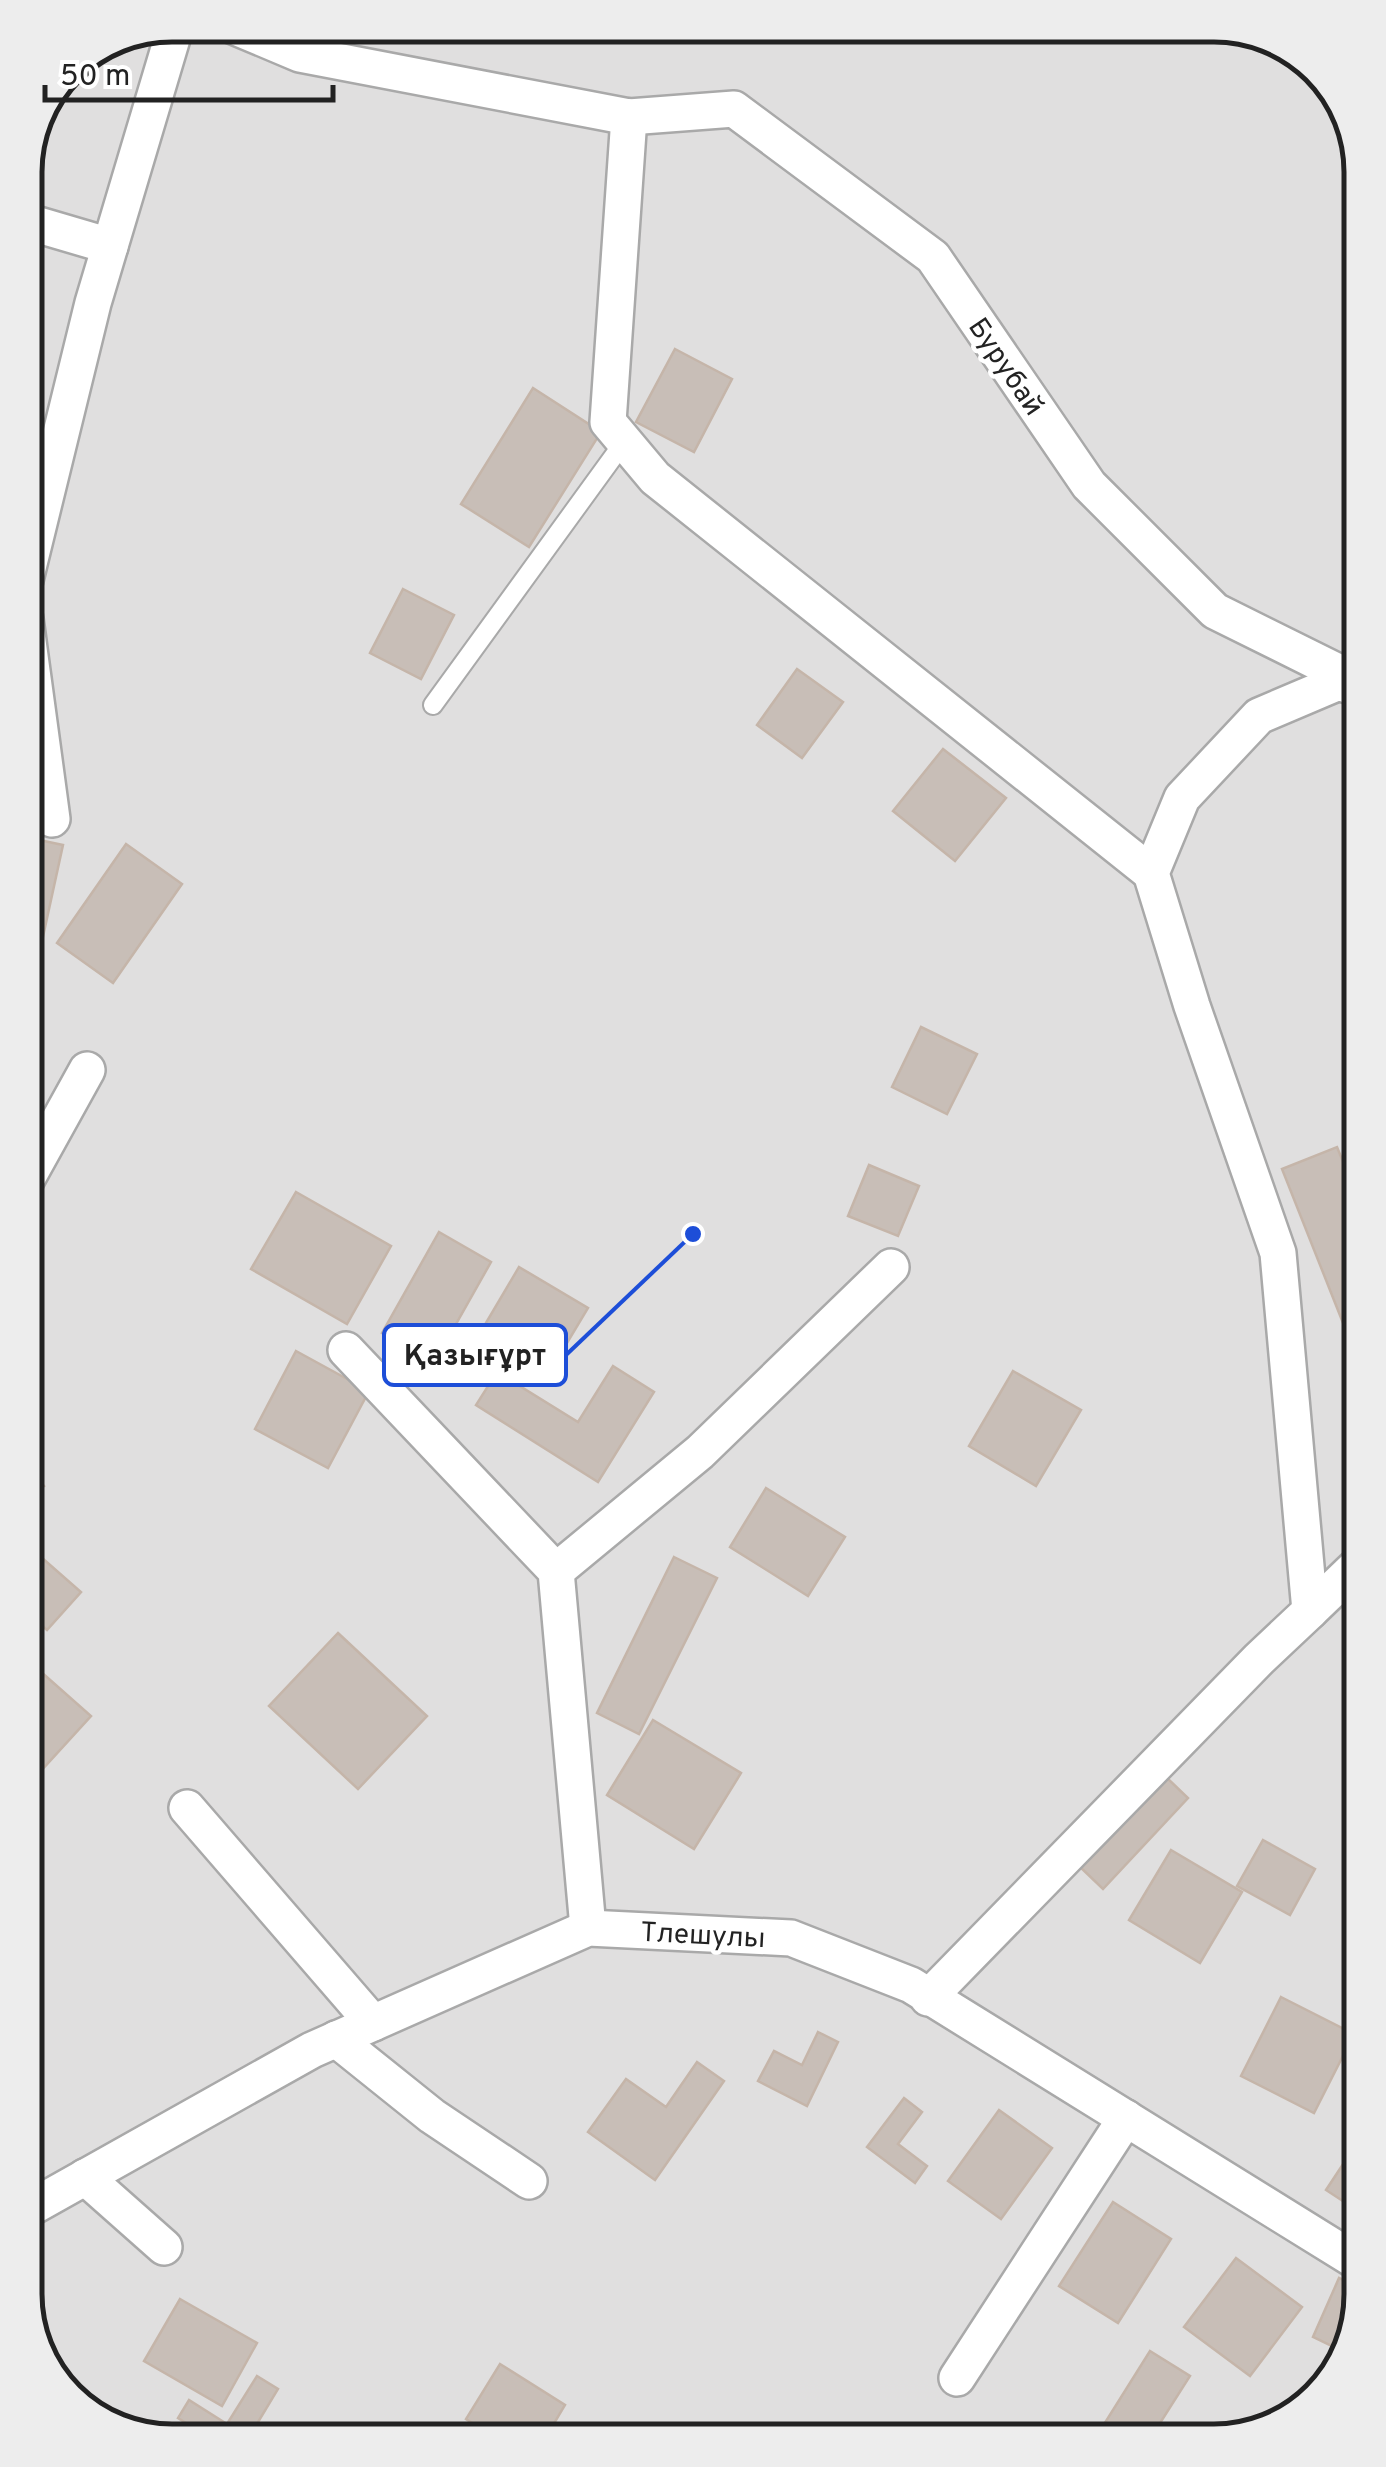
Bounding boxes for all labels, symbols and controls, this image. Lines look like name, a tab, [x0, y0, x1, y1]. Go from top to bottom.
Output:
scale bar	[45, 40, 332, 102]
text: 50 m	[60, 59, 130, 96]
street label: Бурубай	[959, 312, 1050, 424]
callout: Қазығұрт	[384, 1325, 566, 1385]
text: Қазығұрт	[404, 1339, 546, 1376]
street label: Тлешулы	[639, 1916, 766, 1958]

